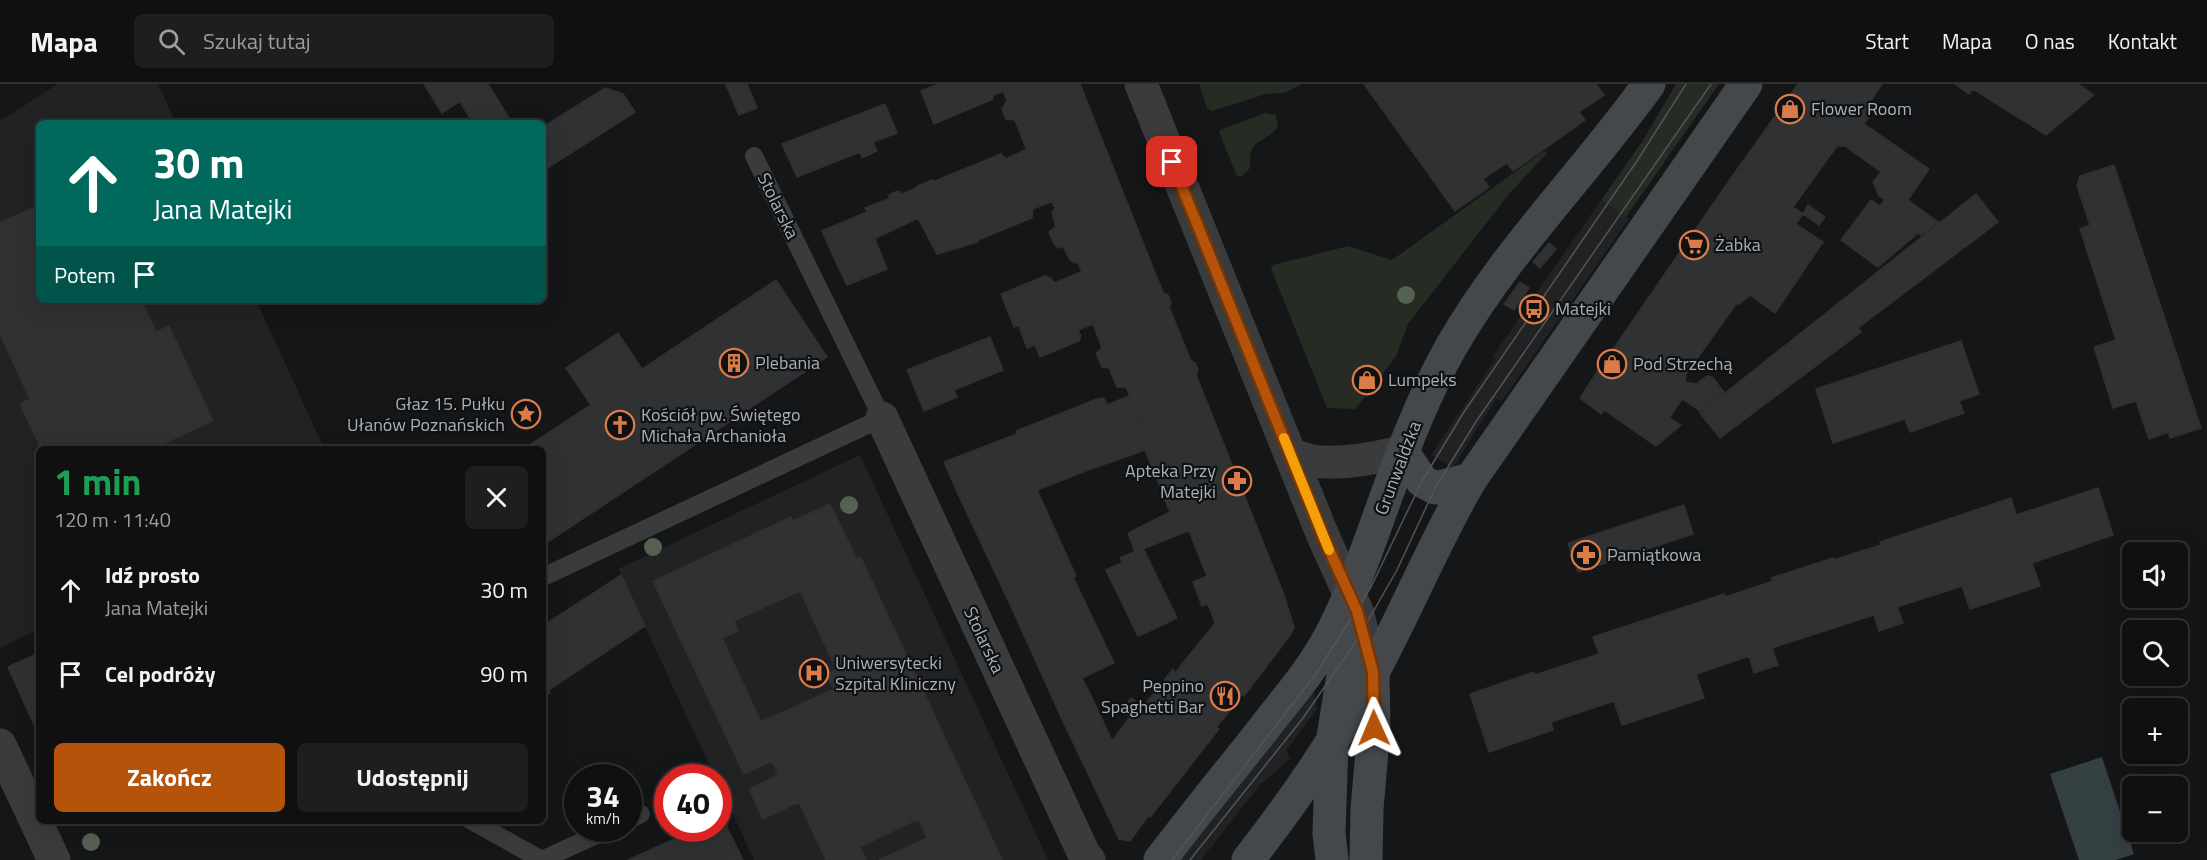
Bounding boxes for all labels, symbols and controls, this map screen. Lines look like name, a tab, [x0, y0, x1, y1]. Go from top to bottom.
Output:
search box	[134, 14, 554, 68]
text: Mapa	[30, 20, 98, 63]
text: Szukaj tutaj	[203, 24, 311, 58]
icon: search	[155, 25, 188, 58]
text: Start	[1865, 25, 1909, 57]
text: Mapa	[1942, 25, 1992, 57]
text: O nas	[2025, 25, 2075, 57]
text: Kontakt	[2108, 25, 2177, 57]
shop icon: Flower Room	[1774, 93, 1806, 125]
place label: Flower Room	[1811, 95, 1912, 122]
text: 30 m	[153, 130, 245, 194]
pin	[1146, 136, 1197, 187]
icon: ahead	[54, 144, 132, 222]
icon: arrive	[1155, 145, 1188, 178]
street label: Stolarska	[751, 168, 806, 244]
text: Jana Matejki	[153, 188, 292, 229]
supermarket icon: Żabka	[1678, 229, 1710, 261]
place label: Żabka	[1715, 231, 1761, 258]
text: Potem	[54, 258, 116, 292]
icon: arrive	[128, 258, 161, 291]
bus stop icon: Matejki	[1518, 293, 1550, 325]
place label: Matejki	[1555, 295, 1611, 322]
building icon: Plebania	[718, 347, 750, 379]
shop icon: Pod Strzechą	[1596, 348, 1628, 380]
place label: Plebania	[755, 349, 820, 376]
place label: Pod Strzechą	[1633, 350, 1732, 377]
shop icon: Lumpeks	[1351, 364, 1383, 396]
place label: Lumpeks	[1388, 366, 1457, 393]
place label: Głaz 15. Pułku Ułanów Poznańskich	[347, 390, 505, 438]
place icon: Głaz 15. Pułku Ułanów Poznańskich	[510, 398, 542, 430]
place label: Kościół pw. Świętego Michała Archanioła	[641, 401, 801, 449]
church icon: Kościół pw. Świętego Michała Archanioła	[604, 409, 636, 441]
street label: Grunwaldzka	[1367, 417, 1428, 519]
text: 1 min	[54, 454, 141, 509]
place label: Apteka Przy Matejki	[1125, 457, 1216, 505]
pharmacy icon: Apteka Przy Matejki	[1221, 465, 1253, 497]
button: close	[465, 466, 528, 529]
text: 120 m · 11:40	[54, 504, 171, 535]
pharmacy icon: Pamiątkowa	[1570, 539, 1602, 571]
place label: Pamiątkowa	[1607, 541, 1701, 568]
map controls	[2122, 542, 2188, 842]
button: sound	[2122, 542, 2188, 608]
text: Idź prosto	[105, 558, 200, 592]
text: 30 m	[480, 573, 528, 607]
icon: ahead	[54, 574, 87, 607]
text: Jana Matejki	[105, 592, 208, 623]
street label: Stolarska	[957, 602, 1012, 678]
button: search	[2122, 620, 2188, 686]
place label: Uniwersytecki Szpital Kliniczny	[835, 649, 956, 697]
text: Cel podróży	[105, 657, 215, 691]
text: 90 m	[480, 657, 528, 691]
hospital icon: Uniwersytecki Szpital Kliniczny	[798, 657, 830, 689]
icon: arrive	[54, 658, 87, 691]
place label: Peppino Spaghetti Bar	[1101, 672, 1204, 720]
restaurant icon: Peppino Spaghetti Bar	[1209, 680, 1241, 712]
position arrow	[1342, 696, 1406, 760]
button: +	[2122, 698, 2188, 764]
button: Zakończ	[54, 743, 285, 812]
button: Udostępnij	[297, 743, 528, 812]
speed limit sign: 40	[654, 764, 732, 842]
text: 34	[586, 773, 620, 819]
button: −	[2122, 776, 2188, 842]
text: km/h	[586, 807, 620, 830]

